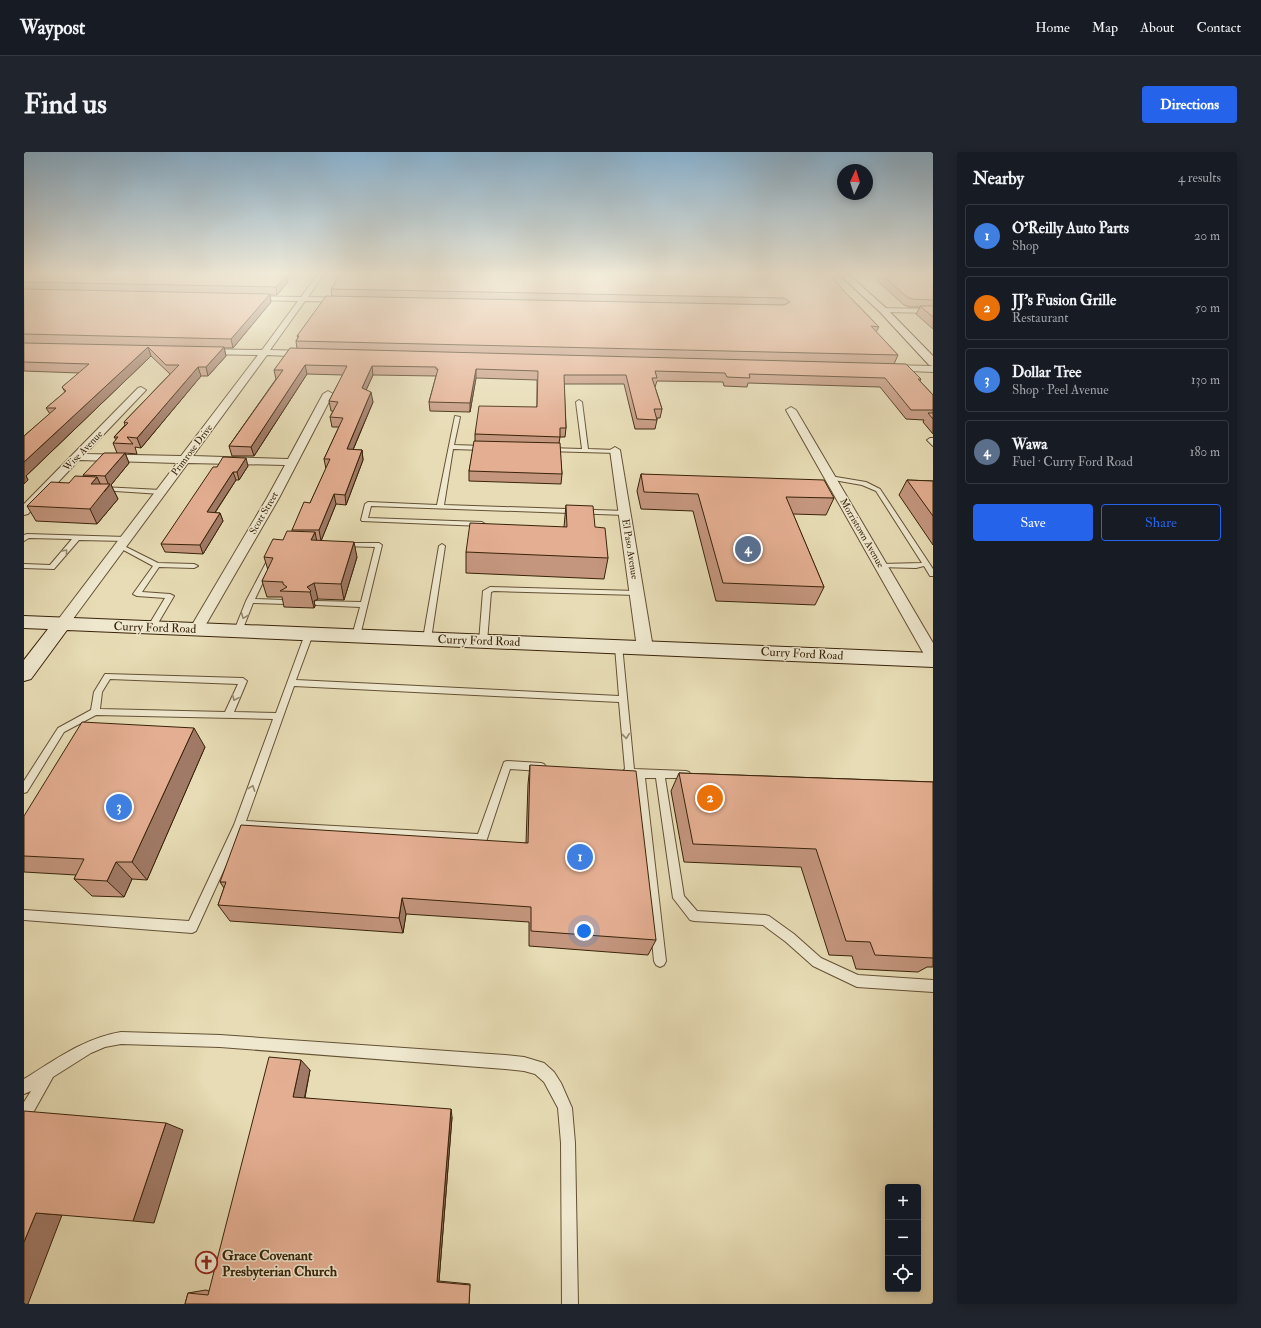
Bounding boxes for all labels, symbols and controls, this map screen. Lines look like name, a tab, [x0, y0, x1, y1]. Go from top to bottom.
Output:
text: Waypost	[20, 16, 85, 40]
text: Home	[1035, 19, 1070, 36]
text: Map	[1092, 19, 1118, 36]
text: About	[1140, 19, 1174, 36]
text: Contact	[1196, 19, 1241, 36]
button: Directions	[1142, 86, 1237, 123]
text: Find us	[24, 87, 107, 122]
north arrow	[837, 164, 873, 200]
text: Nearby	[973, 168, 1024, 189]
text: 4 results	[1178, 170, 1221, 186]
text: O'Reilly Auto Parts	[1012, 219, 1129, 238]
text: 1	[985, 228, 989, 244]
text: 20 m	[1194, 228, 1220, 244]
text: Shop	[1012, 238, 1039, 254]
text: JJ's Fusion Grille	[1012, 291, 1116, 310]
text: 2	[984, 300, 990, 316]
text: 50 m	[1195, 300, 1220, 316]
text: Restaurant	[1012, 310, 1068, 326]
text: Dollar Tree	[1012, 363, 1082, 382]
text: 3	[985, 372, 990, 388]
text: 130 m	[1191, 372, 1220, 388]
text: Shop · Peel Avenue	[1012, 382, 1109, 398]
street label: Primrose Drive	[169, 422, 215, 478]
street label: Wise Avenue	[60, 428, 105, 474]
text: Wawa	[1012, 435, 1047, 454]
text: 4	[983, 444, 991, 460]
text: 180 m	[1190, 444, 1220, 460]
text: Fuel · Curry Ford Road	[1012, 454, 1133, 470]
street label: Scott Street	[247, 489, 281, 536]
street label: Morristown Avenue	[837, 496, 887, 570]
button: Save	[973, 504, 1093, 541]
button: Share	[1101, 504, 1221, 541]
street label: El Paso Avenue	[619, 518, 641, 580]
pin: 4	[735, 534, 761, 564]
one-way arrow	[60, 550, 67, 557]
one-way arrow	[241, 613, 249, 620]
street label: Curry Ford Road	[113, 619, 197, 637]
street label: Curry Ford Road	[437, 632, 521, 650]
street label: Curry Ford Road	[760, 644, 844, 664]
one-way arrow	[232, 695, 240, 702]
one-way arrow	[621, 733, 630, 739]
pin: 2	[697, 783, 723, 813]
one-way arrow	[248, 785, 256, 792]
pin: 3	[106, 792, 132, 822]
pin: 1	[567, 842, 593, 872]
your location	[574, 921, 594, 941]
map controls	[885, 1184, 921, 1292]
button: +	[885, 1184, 921, 1220]
button: −	[885, 1220, 921, 1256]
place label: Grace Covenant Presbyterian Church	[222, 1247, 338, 1281]
church icon: Grace Covenant Presbyterian Church	[193, 1250, 219, 1276]
button: locate	[885, 1256, 921, 1292]

